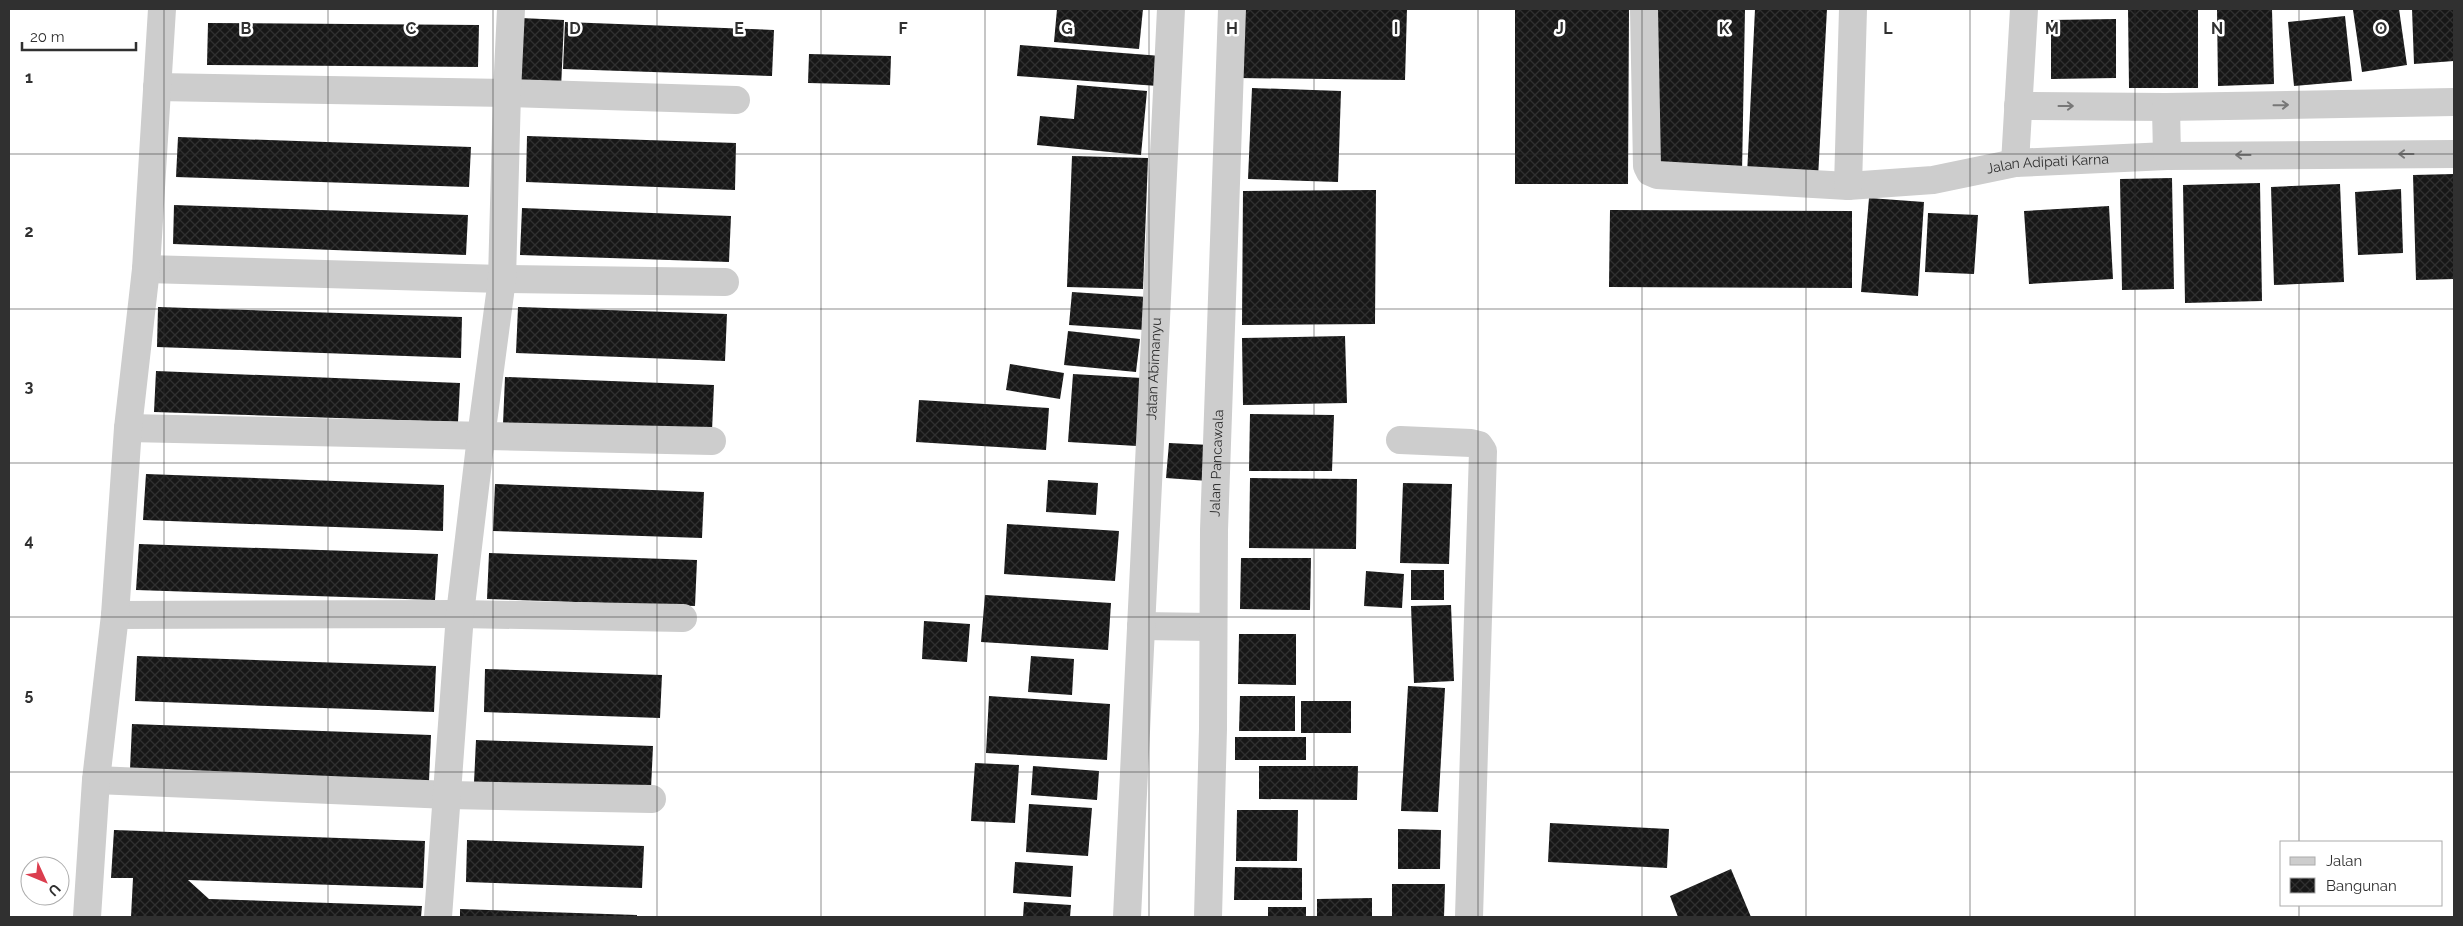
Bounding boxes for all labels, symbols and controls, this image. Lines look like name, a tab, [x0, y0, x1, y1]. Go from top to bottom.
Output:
text: B	[241, 19, 252, 38]
text: C	[406, 19, 417, 38]
text: D	[569, 19, 581, 38]
text: E	[734, 19, 744, 38]
text: F	[898, 19, 908, 38]
text: G	[1061, 19, 1073, 38]
text: H	[1226, 19, 1238, 38]
text: I	[1394, 19, 1398, 38]
text: J	[1556, 19, 1564, 38]
text: K	[1719, 19, 1730, 38]
text: L	[1883, 19, 1893, 38]
text: M	[2045, 19, 2059, 38]
text: N	[2211, 19, 2223, 38]
text: O	[2375, 19, 2387, 38]
scale bar	[22, 20, 136, 52]
text: 20 m	[30, 28, 65, 46]
text: 1	[25, 68, 33, 87]
one-way arrow	[2273, 100, 2289, 110]
one-way arrow	[2058, 101, 2074, 111]
one-way arrow	[2398, 149, 2414, 159]
one-way arrow	[2235, 150, 2252, 160]
street label: Jalan Adipati Karna	[1985, 151, 2109, 177]
text: 2	[24, 222, 34, 241]
street label: Jalan Abimanyu	[1143, 317, 1164, 420]
text: 3	[25, 377, 34, 396]
street label: Jalan Pancawala	[1206, 409, 1226, 517]
text: 4	[24, 531, 34, 550]
text: 5	[25, 685, 34, 704]
legend	[2280, 841, 2443, 906]
text: Jalan	[2326, 852, 2362, 870]
north arrow	[20, 856, 70, 906]
text: Bangunan	[2326, 877, 2397, 895]
text: U	[45, 881, 64, 899]

